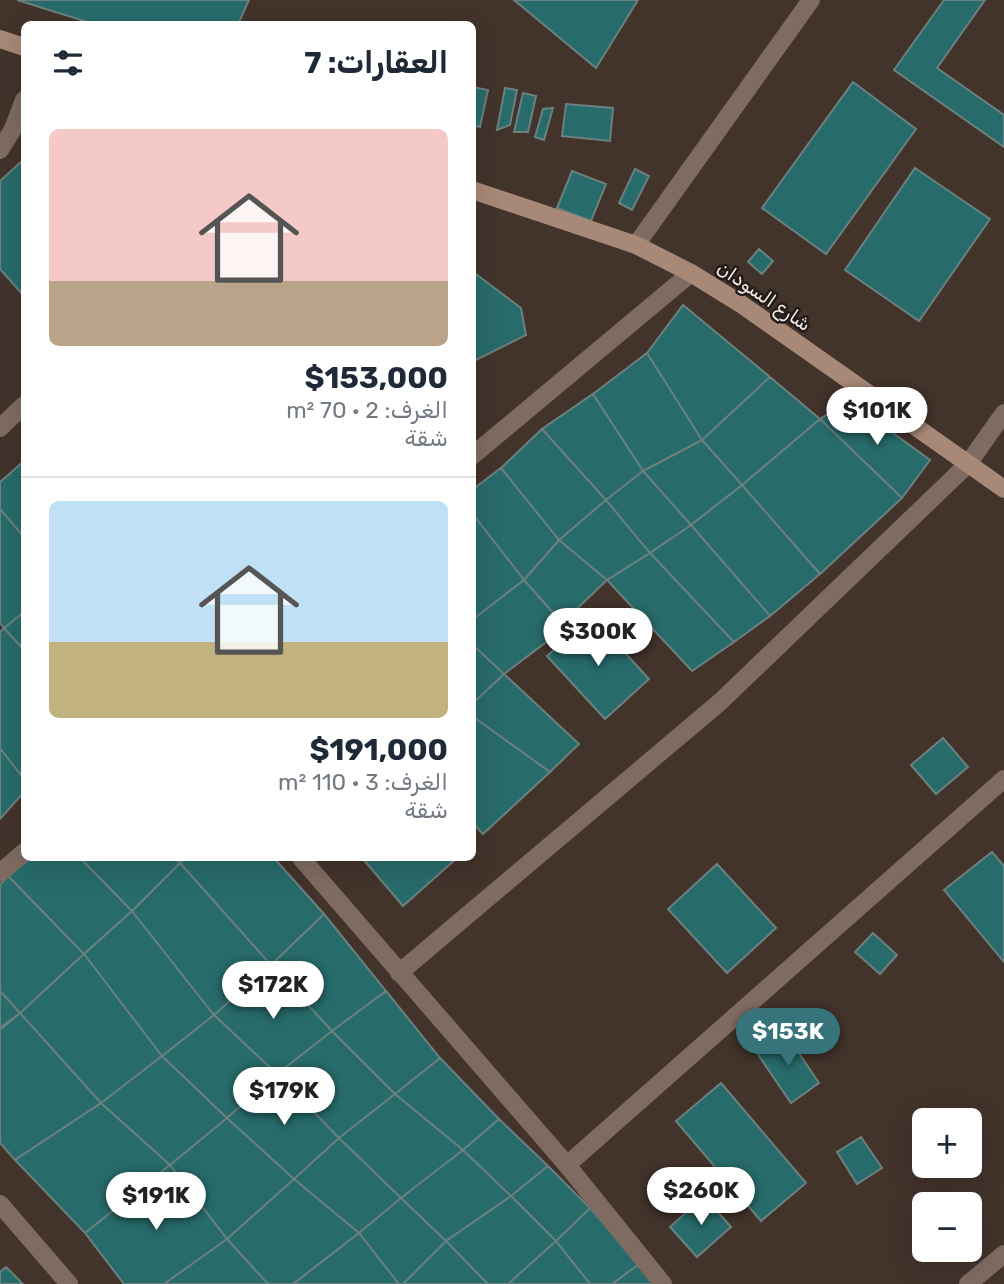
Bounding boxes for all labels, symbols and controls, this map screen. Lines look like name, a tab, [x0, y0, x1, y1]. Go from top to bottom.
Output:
icon: filters	[49, 44, 87, 82]
text: العقارات: 7	[304, 45, 448, 81]
icon: home	[186, 175, 312, 301]
street label: شارع السودان	[711, 256, 815, 338]
text: $153,000	[305, 360, 448, 396]
pin: $101K	[828, 388, 926, 447]
text: الغرف: 2 · 70 m²	[286, 396, 448, 424]
text: $101K	[842, 396, 912, 424]
text: شقة	[404, 424, 448, 452]
icon: home	[186, 547, 312, 673]
pin: $300K	[549, 608, 647, 668]
text: $300K	[559, 617, 637, 645]
text: $191,000	[310, 732, 448, 768]
text: الغرف: 3 · 110 m²	[278, 768, 448, 796]
text: شقة	[404, 796, 448, 824]
pin: $172K	[224, 962, 322, 1021]
text: $172K	[238, 970, 308, 998]
pin: $153K	[739, 1009, 837, 1068]
text: $153K	[752, 1017, 824, 1045]
pin: $179K	[235, 1068, 333, 1127]
text: $179K	[249, 1076, 319, 1104]
map controls	[912, 1108, 982, 1262]
button: +	[912, 1108, 982, 1178]
pin: $260K	[652, 1168, 750, 1227]
pin: $191K	[107, 1172, 205, 1232]
text: $260K	[663, 1176, 739, 1204]
text: $191K	[122, 1181, 190, 1209]
button: −	[912, 1192, 982, 1262]

